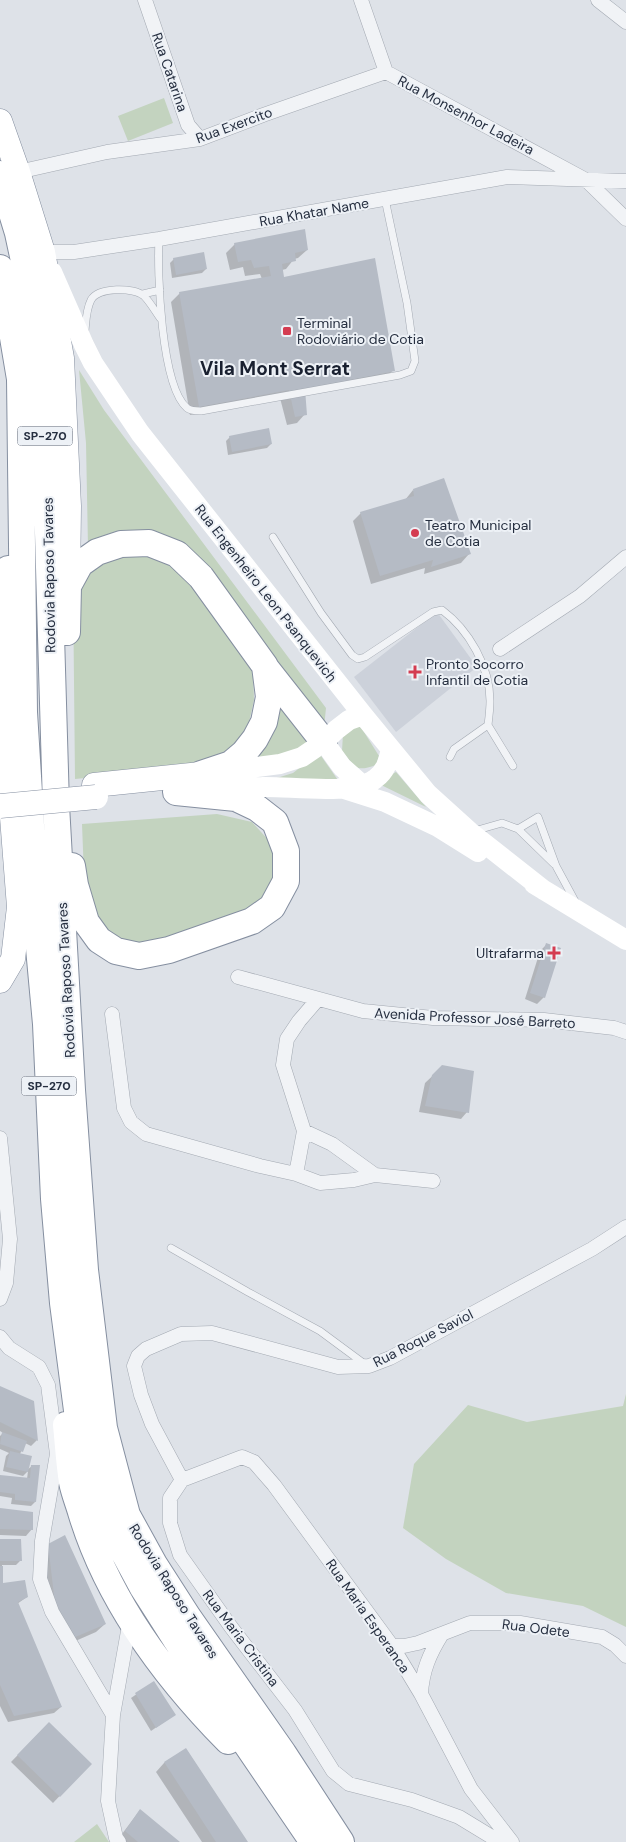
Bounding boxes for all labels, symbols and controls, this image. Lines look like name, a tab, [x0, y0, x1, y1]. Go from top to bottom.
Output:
street label: Rua Catarina	[148, 30, 192, 114]
street label: Rua Monsenhor Ladeira	[395, 71, 537, 159]
street label: Rua Exercito	[193, 103, 275, 147]
street label: Rua Khatar Name	[258, 193, 370, 231]
place label: Terminal Rodoviário de Cotia	[297, 314, 424, 348]
marker: Terminal Rodoviário de Cotia	[281, 325, 293, 337]
district label: Vila Mont Serrat	[200, 356, 350, 381]
road number: SP-270	[18, 426, 72, 446]
street label: Rodovia Raposo Tavares	[39, 497, 59, 653]
street label: Rua Engenheiro Leon Psanquevich	[191, 501, 341, 685]
place label: Teatro Municipal de Cotia	[425, 516, 531, 550]
marker: Teatro Municipal de Cotia	[409, 527, 421, 539]
place label: Pronto Socorro Infantil de Cotia	[426, 655, 528, 689]
marker: Pronto Socorro Infantil de Cotia	[408, 665, 422, 679]
street label: Rodovia Raposo Tavares	[53, 902, 79, 1058]
place label: Ultrafarma	[476, 944, 544, 962]
marker: Ultrafarma	[548, 947, 560, 959]
street label: Avenida Professor José Barreto	[374, 1004, 576, 1032]
road number: SP-270	[22, 1076, 76, 1096]
street label: Rua Roque Saviol	[370, 1305, 476, 1371]
street label: Rodovia Raposo Tavares	[125, 1520, 223, 1662]
street label: Rua Maria Esperanca	[322, 1556, 414, 1676]
street label: Rua Maria Cristina	[199, 1586, 283, 1690]
street label: Rua Odete	[501, 1615, 571, 1641]

